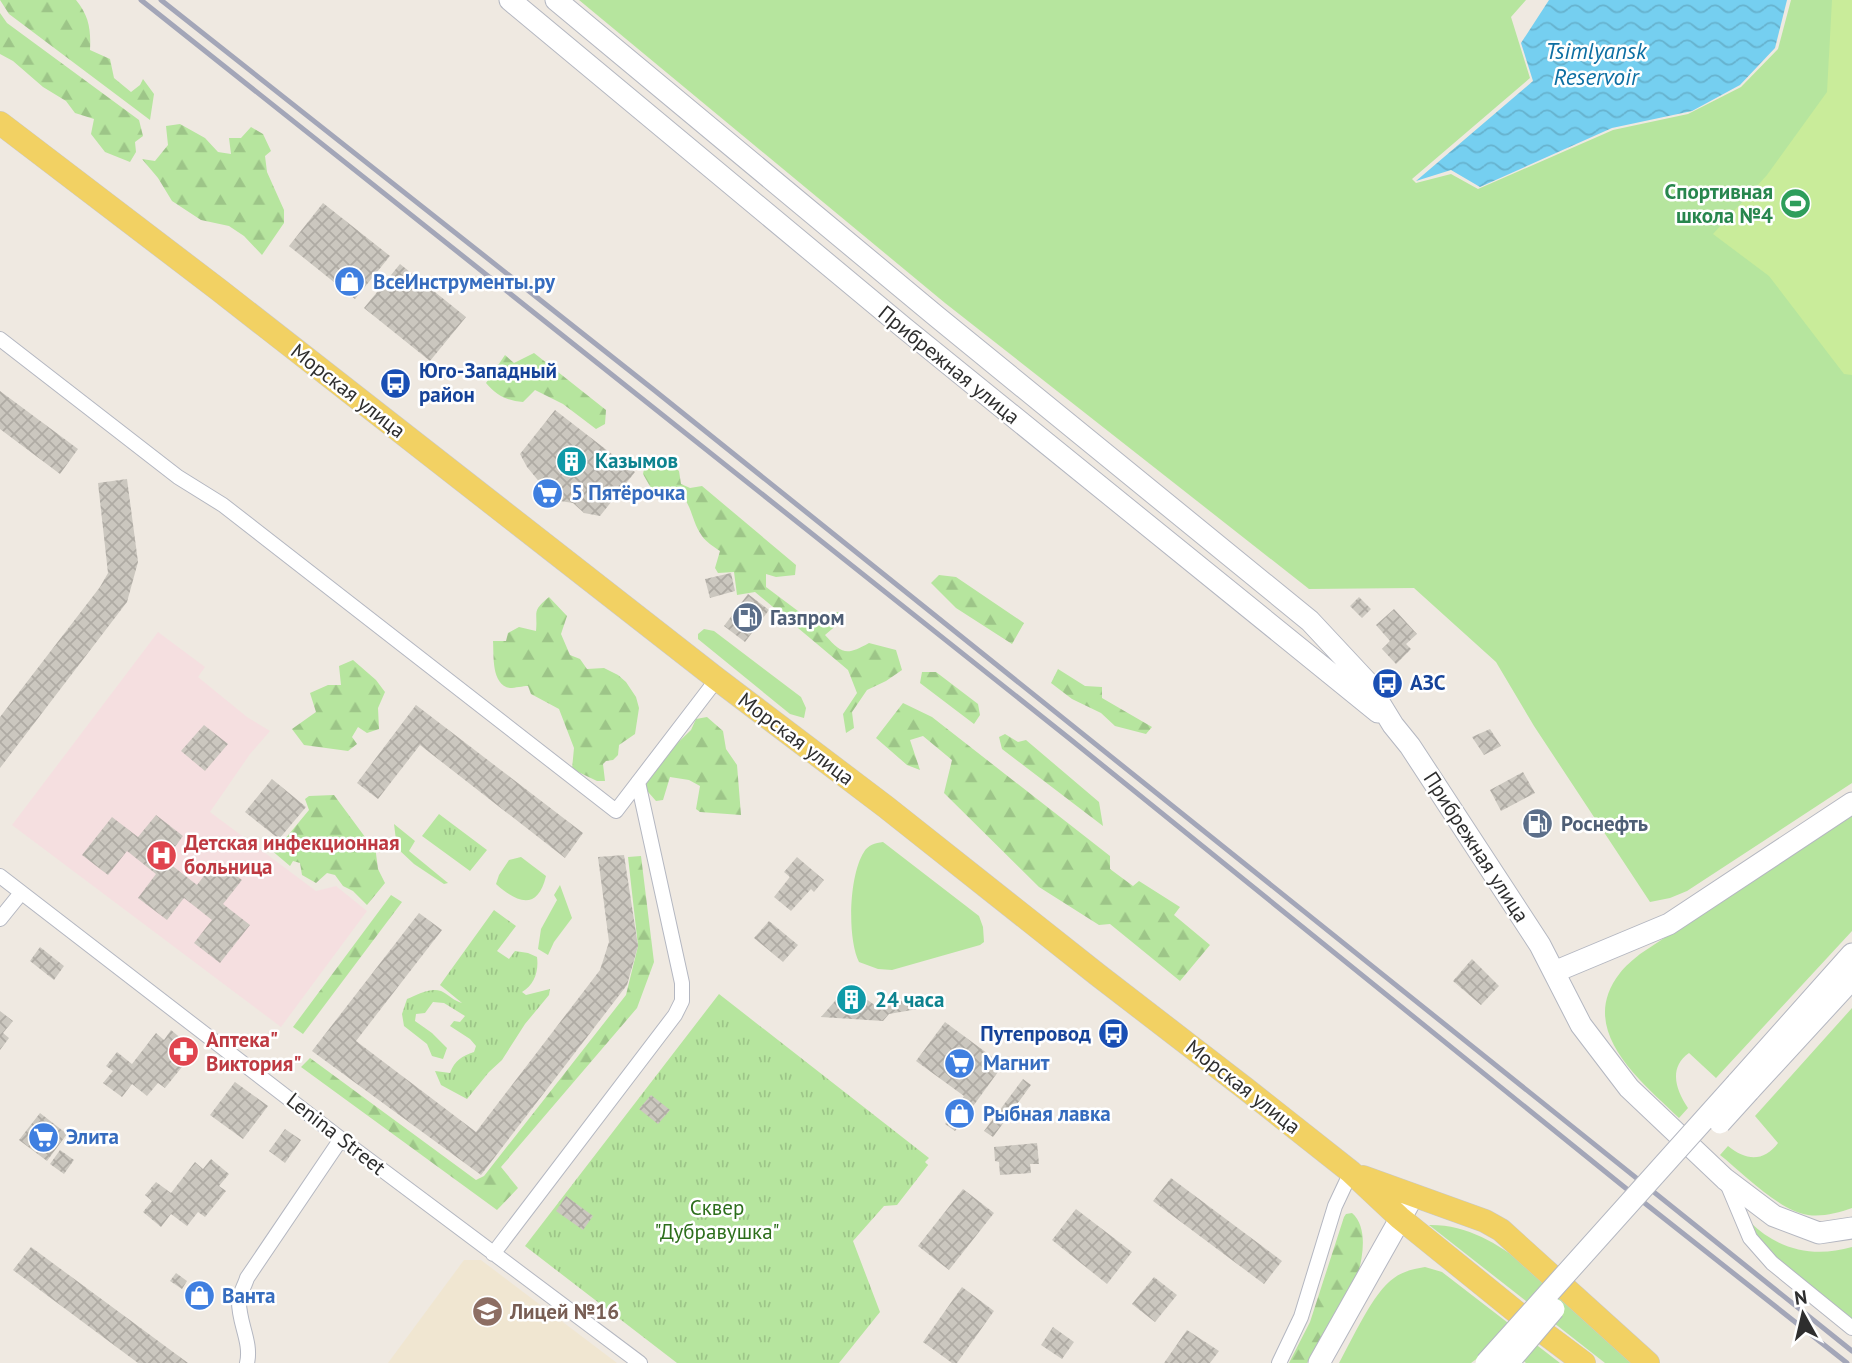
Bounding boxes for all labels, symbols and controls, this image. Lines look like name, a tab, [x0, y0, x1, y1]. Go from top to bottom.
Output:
water label: Tsimlyansk Reservoir	[1546, 36, 1648, 91]
place label: Спортивная школа №4	[1665, 178, 1773, 229]
sports icon: Спортивная школа №4	[1779, 187, 1813, 221]
shop icon: ВсеИнструменты.ру	[333, 265, 367, 299]
place label: ВсеИнструменты.ру	[373, 268, 556, 295]
street label: Прибрежная улица	[873, 299, 1026, 430]
street label: Морская улица	[286, 337, 411, 444]
place label: Юго-Западный район	[419, 357, 557, 408]
bus stop icon: Юго-Западный район	[379, 366, 413, 400]
building icon: Казымов	[555, 444, 589, 478]
place label: Казымов	[595, 447, 678, 474]
supermarket icon: 5 Пятёрочка	[531, 476, 565, 510]
place label: 5 Пятёрочка	[571, 479, 685, 506]
fuel station icon: Газпром	[730, 601, 764, 635]
place label: Газпром	[770, 604, 844, 631]
bus stop icon: АЗС	[1370, 666, 1404, 700]
place label: АЗС	[1410, 669, 1446, 696]
street label: Морская улица	[733, 686, 860, 791]
street label: Прибрежная улица	[1418, 766, 1535, 927]
fuel station icon: Роснефть	[1521, 807, 1555, 841]
place label: Роснефть	[1561, 810, 1648, 837]
place label: Детская инфекционная больница	[184, 829, 399, 880]
hospital icon: Детская инфекционная больница	[144, 838, 178, 872]
building icon: 24 часа	[835, 983, 869, 1017]
place label: 24 часа	[875, 986, 944, 1013]
bus stop icon: Путепровод	[1097, 1017, 1131, 1051]
place label: Путепровод	[980, 1020, 1091, 1047]
place label: Аптека" Виктория"	[206, 1026, 302, 1077]
street label: Морская улица	[1181, 1033, 1306, 1140]
pharmacy icon: Аптека" Виктория"	[166, 1035, 200, 1069]
supermarket icon: Магнит	[943, 1046, 977, 1080]
place label: Магнит	[983, 1049, 1050, 1076]
street label: Lenina Street	[281, 1086, 391, 1181]
shop icon: Рыбная лавка	[943, 1097, 977, 1131]
place label: Рыбная лавка	[983, 1100, 1111, 1127]
supermarket icon: Элита	[26, 1120, 60, 1154]
place label: Элита	[66, 1123, 119, 1150]
park label: Сквер "Дубравушка"	[654, 1194, 780, 1245]
shop icon: Ванта	[182, 1279, 216, 1313]
north arrow	[1768, 1279, 1838, 1349]
place label: Ванта	[222, 1282, 275, 1309]
text: N	[1793, 1284, 1808, 1310]
school or university icon: Лицей №16	[470, 1295, 504, 1329]
place label: Лицей №16	[509, 1298, 619, 1325]

